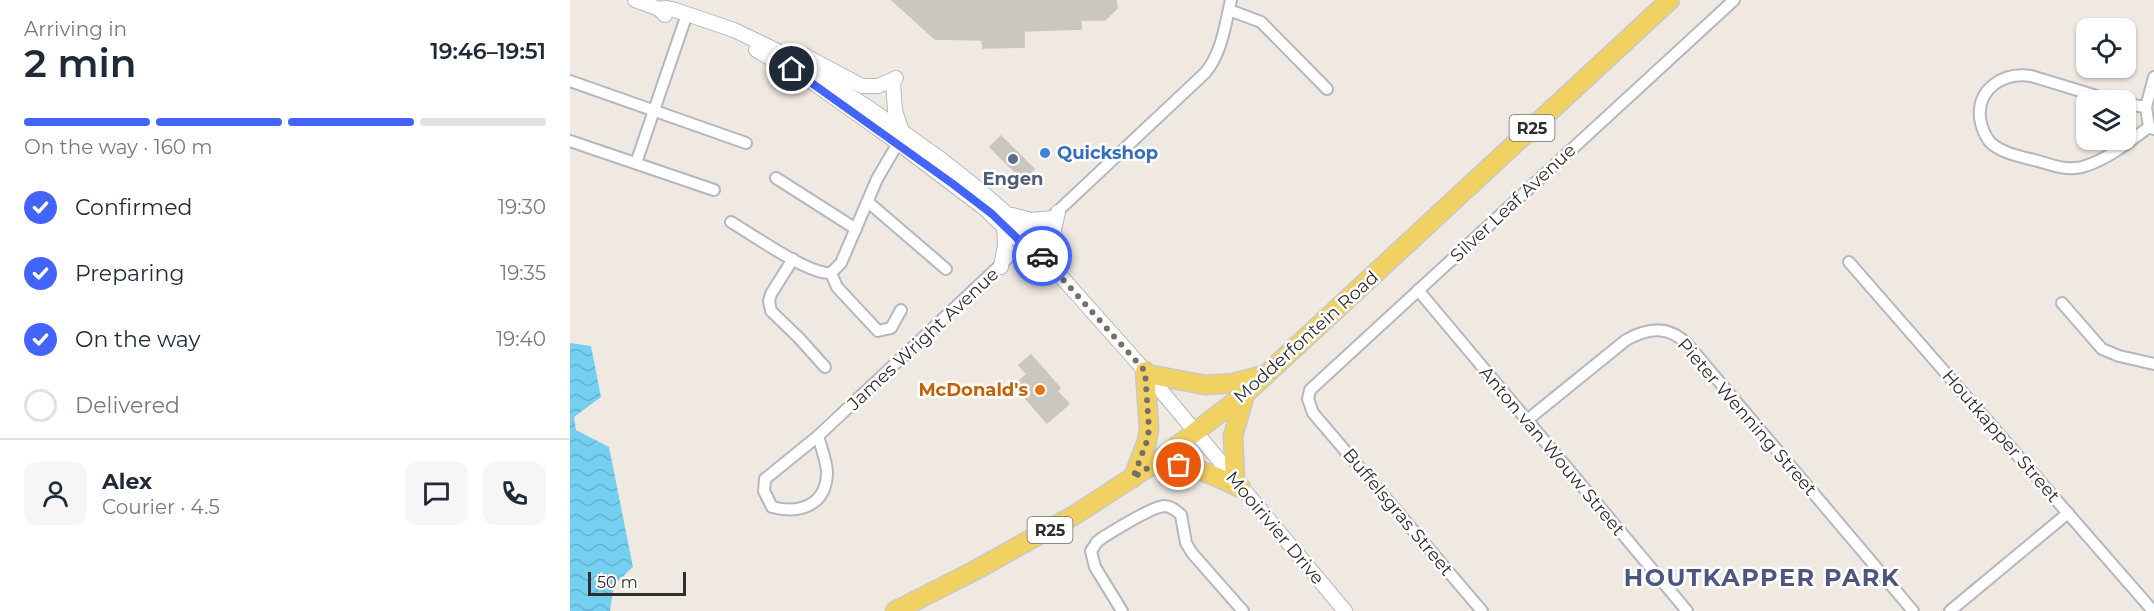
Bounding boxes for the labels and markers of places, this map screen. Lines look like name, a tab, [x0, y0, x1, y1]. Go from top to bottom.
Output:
pin	[766, 43, 817, 94]
place label: Quickshop	[1057, 142, 1158, 164]
marker: Quickshop	[1038, 146, 1052, 160]
marker: Engen	[1006, 152, 1020, 166]
place label: Engen	[983, 168, 1043, 190]
place label: McDonald's	[918, 379, 1028, 401]
marker: McDonald's	[1033, 383, 1047, 397]
pin	[1153, 439, 1204, 490]

